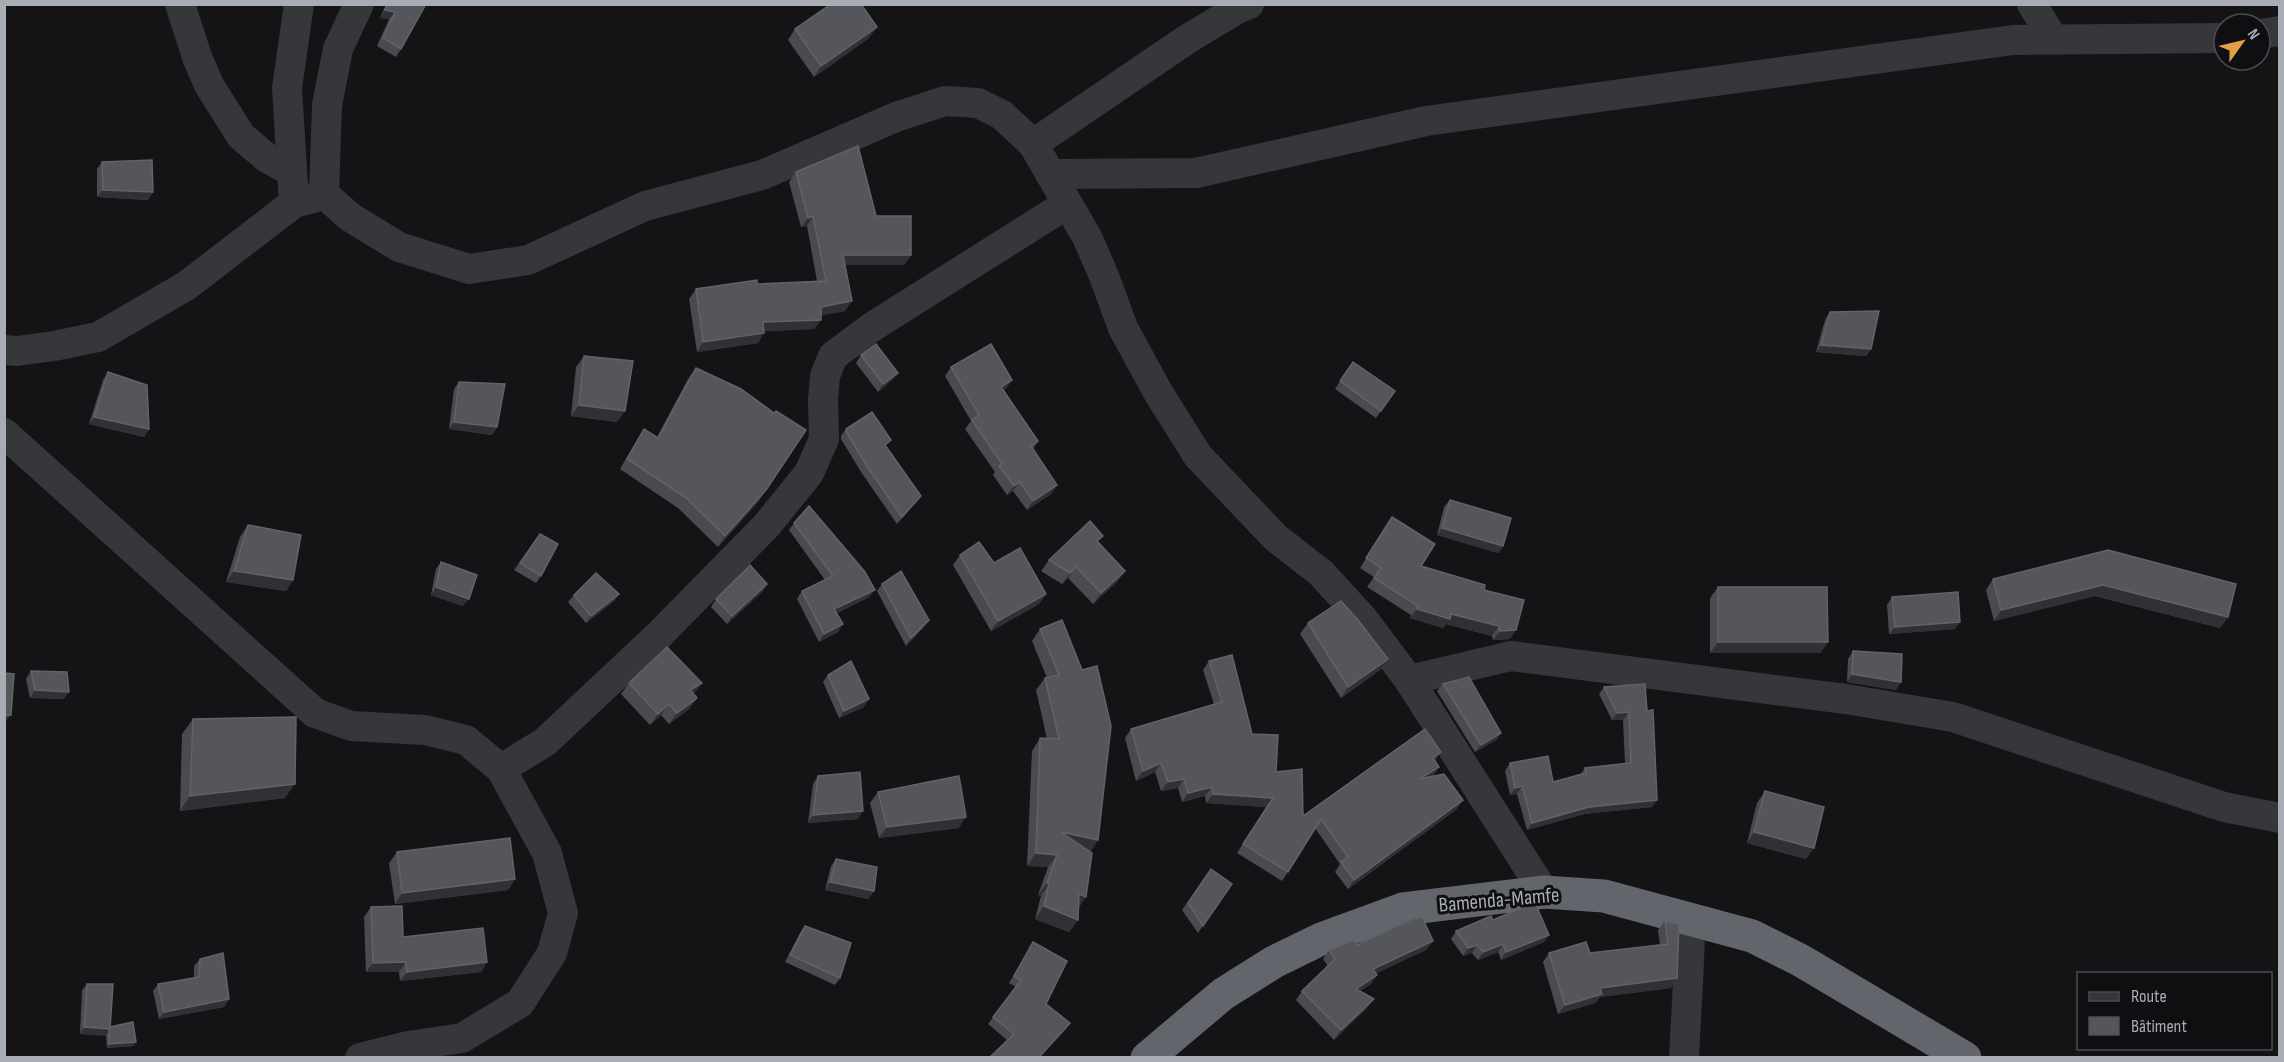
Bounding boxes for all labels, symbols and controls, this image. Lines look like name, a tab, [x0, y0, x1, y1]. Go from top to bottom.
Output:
north arrow	[2212, 12, 2272, 72]
text: N	[2243, 26, 2263, 43]
street label: Bamenda-Mamfe	[1438, 882, 1560, 918]
legend	[2077, 972, 2272, 1050]
text: Route	[2131, 986, 2167, 1007]
text: Bâtiment	[2131, 1016, 2187, 1037]

